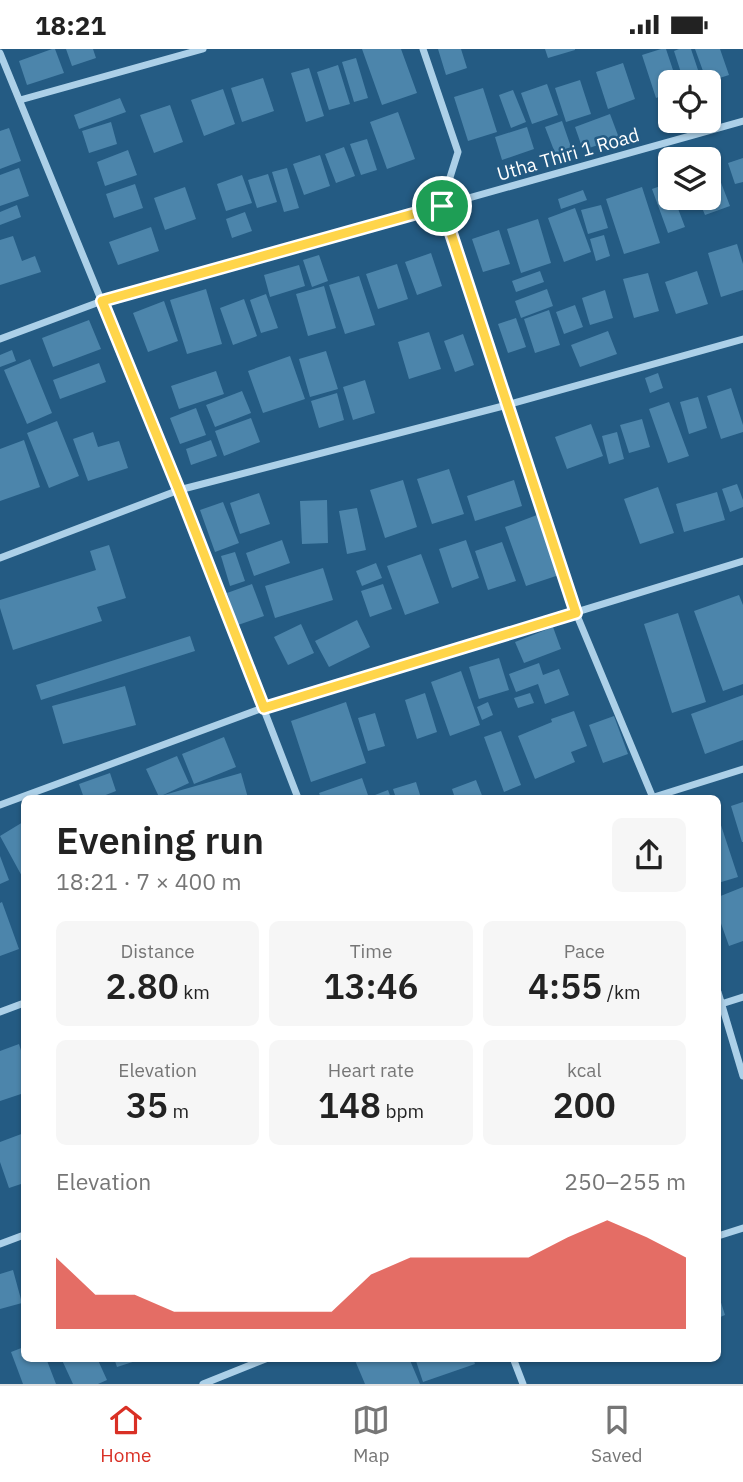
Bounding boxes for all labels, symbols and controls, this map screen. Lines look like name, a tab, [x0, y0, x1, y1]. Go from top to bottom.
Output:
text: 18:21	[35, 8, 106, 42]
map controls	[658, 70, 721, 210]
button: locate	[658, 70, 721, 133]
street label: Utha Thiri 1 Road	[494, 122, 642, 186]
button: layers	[658, 147, 721, 210]
pin	[412, 176, 472, 236]
icon: arrive	[423, 187, 461, 225]
text: Evening run	[56, 815, 264, 864]
button: share	[612, 818, 686, 892]
text: 18:21 · 7 × 400 m	[56, 866, 242, 896]
text: Distance	[121, 939, 195, 963]
text: Time	[350, 939, 392, 963]
text: Pace	[564, 939, 605, 963]
text: 2.80	[105, 963, 179, 1009]
text: 13:46	[323, 963, 419, 1009]
text: 4:55	[528, 963, 602, 1009]
text: km	[179, 980, 210, 1004]
text: /km	[602, 980, 641, 1004]
text: Elevation	[118, 1058, 197, 1082]
text: Heart rate	[328, 1058, 414, 1082]
text: kcal	[567, 1058, 602, 1082]
text: 35	[126, 1082, 168, 1128]
text: 148	[318, 1082, 381, 1128]
text: 200	[553, 1082, 616, 1128]
text: m	[168, 1099, 189, 1123]
text: bpm	[381, 1099, 424, 1123]
text: Elevation	[56, 1166, 151, 1196]
text: 250–255 m	[564, 1166, 686, 1196]
tab: Home	[100, 1401, 151, 1467]
tab: Map	[352, 1401, 390, 1467]
tab: Saved	[591, 1401, 643, 1467]

